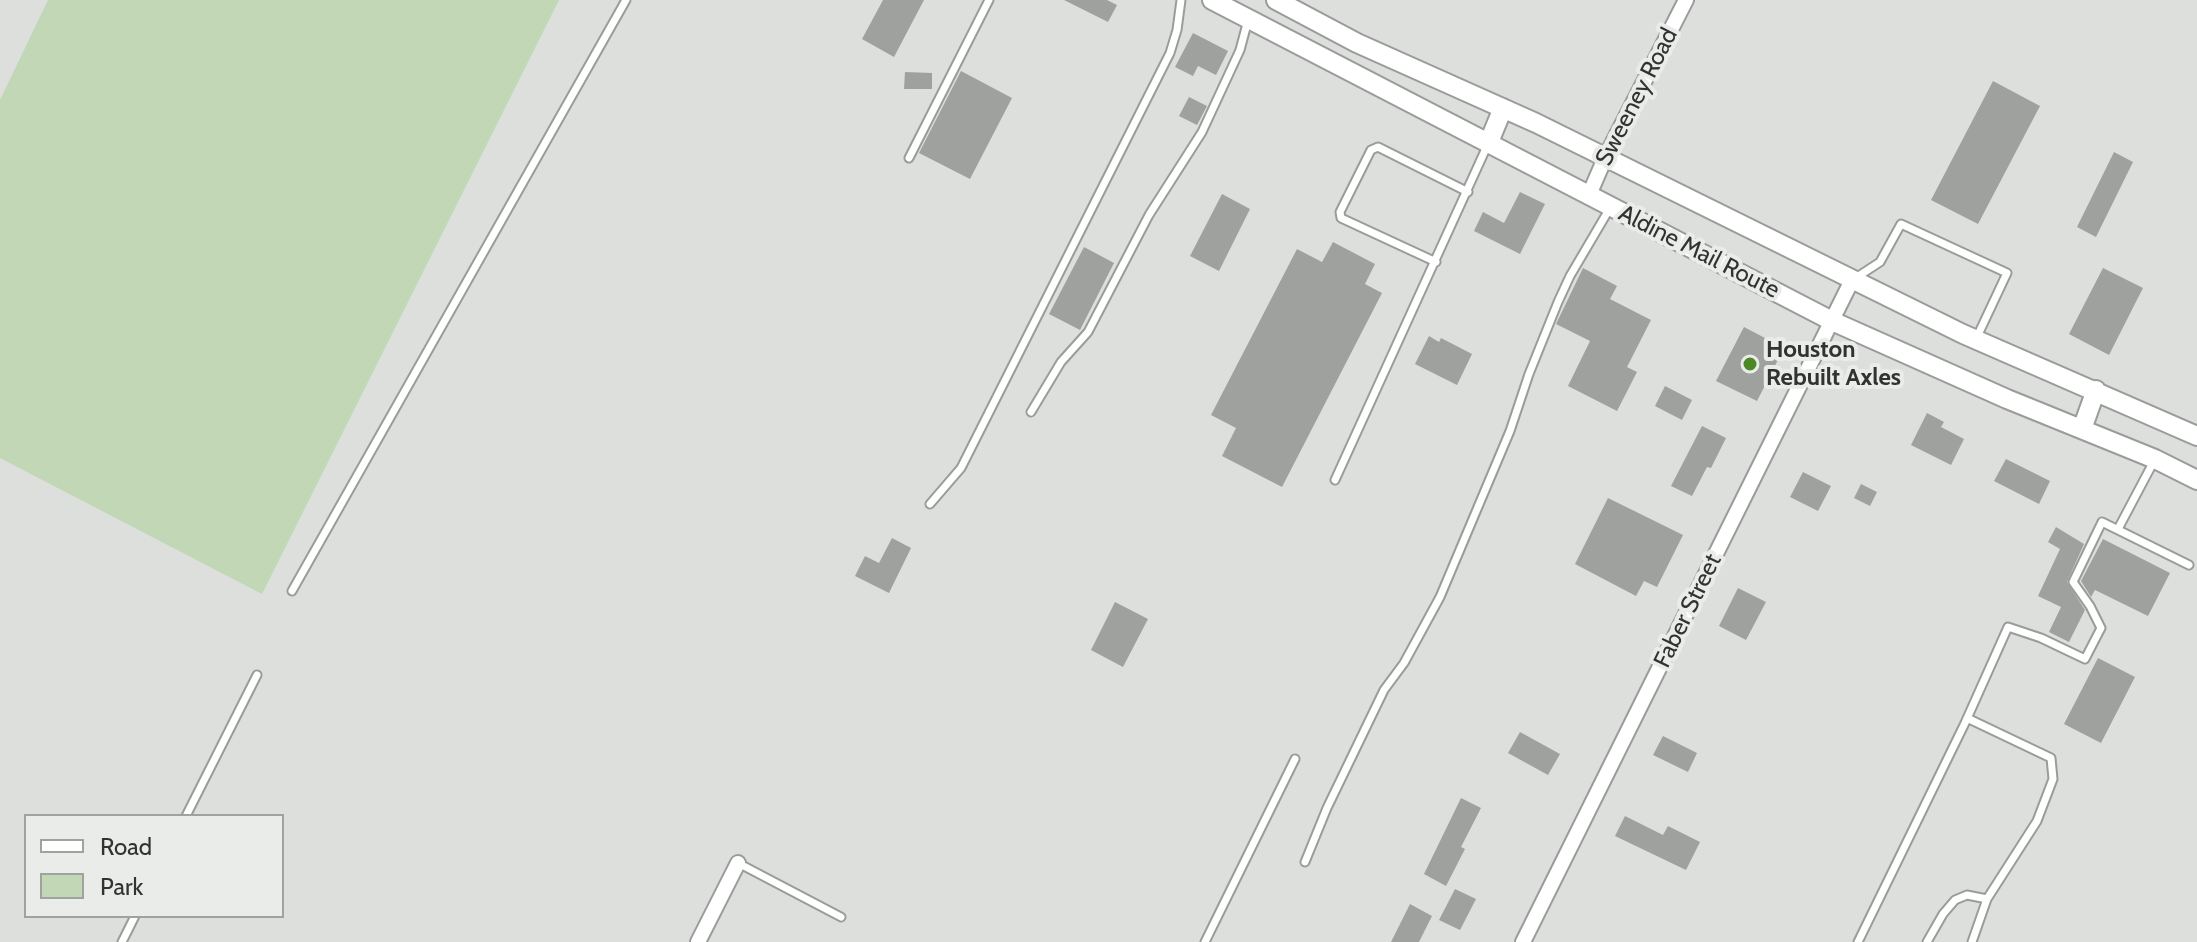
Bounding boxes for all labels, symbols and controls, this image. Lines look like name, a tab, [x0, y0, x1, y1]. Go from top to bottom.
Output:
street label: Sweeney Road	[1590, 23, 1684, 171]
street label: Aldine Mail Route	[1614, 199, 1784, 305]
place label: Houston Rebuilt Axles	[1766, 336, 1901, 392]
marker: Houston Rebuilt Axles	[1741, 355, 1759, 373]
street label: Faber Street	[1648, 549, 1728, 673]
legend	[24, 814, 284, 918]
text: Road	[100, 832, 152, 861]
text: Park	[100, 872, 143, 901]

